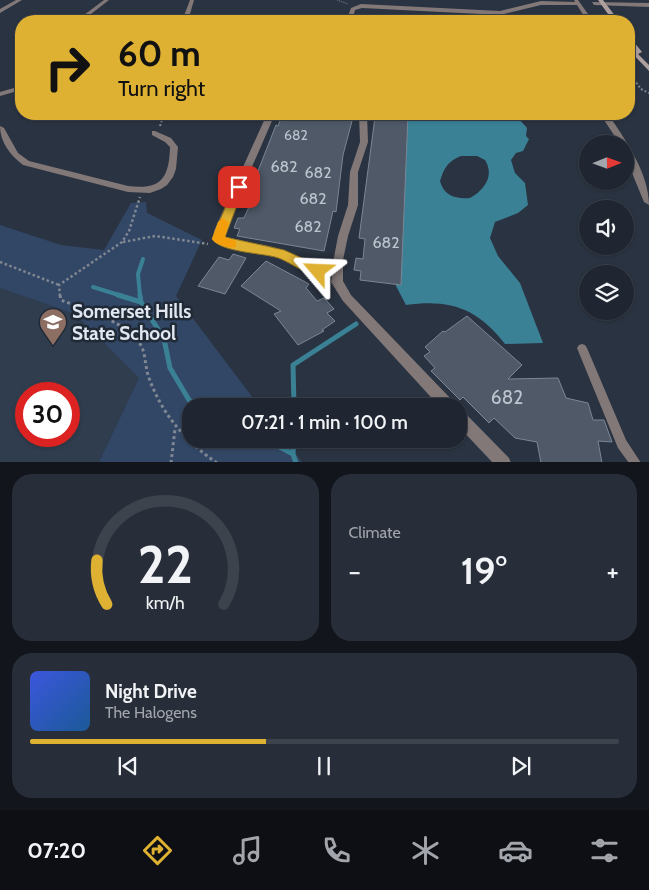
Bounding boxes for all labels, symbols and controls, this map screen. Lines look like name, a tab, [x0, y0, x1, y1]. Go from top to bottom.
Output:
text: 60 m	[118, 32, 201, 75]
icon: right	[35, 35, 100, 100]
text: Turn right	[118, 75, 205, 102]
house number: 682	[284, 126, 308, 144]
north arrow	[579, 135, 634, 190]
map controls	[579, 135, 634, 320]
house number: 682	[270, 157, 298, 176]
house number: 682	[304, 163, 332, 182]
pin	[218, 166, 260, 208]
icon: arrive	[225, 173, 253, 201]
house number: 682	[299, 189, 327, 208]
button: sound	[579, 200, 634, 255]
house number: 682	[294, 217, 322, 236]
house number: 682	[372, 233, 400, 252]
position arrow	[291, 244, 343, 296]
button: layers	[579, 265, 634, 320]
place label: Somerset Hills State School	[72, 300, 191, 345]
school or university icon: Somerset Hills State School	[38, 307, 68, 346]
speed limit sign: 30	[15, 382, 80, 447]
house number: 682	[491, 386, 523, 409]
text: 07:21 · 1 min · 100 m	[241, 411, 408, 434]
text: Climate	[349, 523, 401, 542]
text: 22	[138, 533, 193, 596]
text: 19°	[461, 547, 507, 594]
text: −	[349, 554, 361, 588]
text: +	[607, 554, 619, 588]
text: km/h	[146, 592, 185, 613]
text: Night Drive	[105, 680, 197, 703]
text: The Halogens	[105, 703, 197, 722]
icon: previous	[114, 752, 142, 780]
icon: pause	[310, 752, 338, 780]
icon: next	[507, 752, 535, 780]
icon: directions	[140, 833, 175, 868]
icon: music	[230, 833, 265, 868]
icon: phone	[319, 833, 354, 868]
icon: climate	[408, 833, 443, 868]
icon: car	[498, 833, 533, 868]
icon: filters	[587, 833, 622, 868]
text: 07:20	[27, 837, 86, 864]

